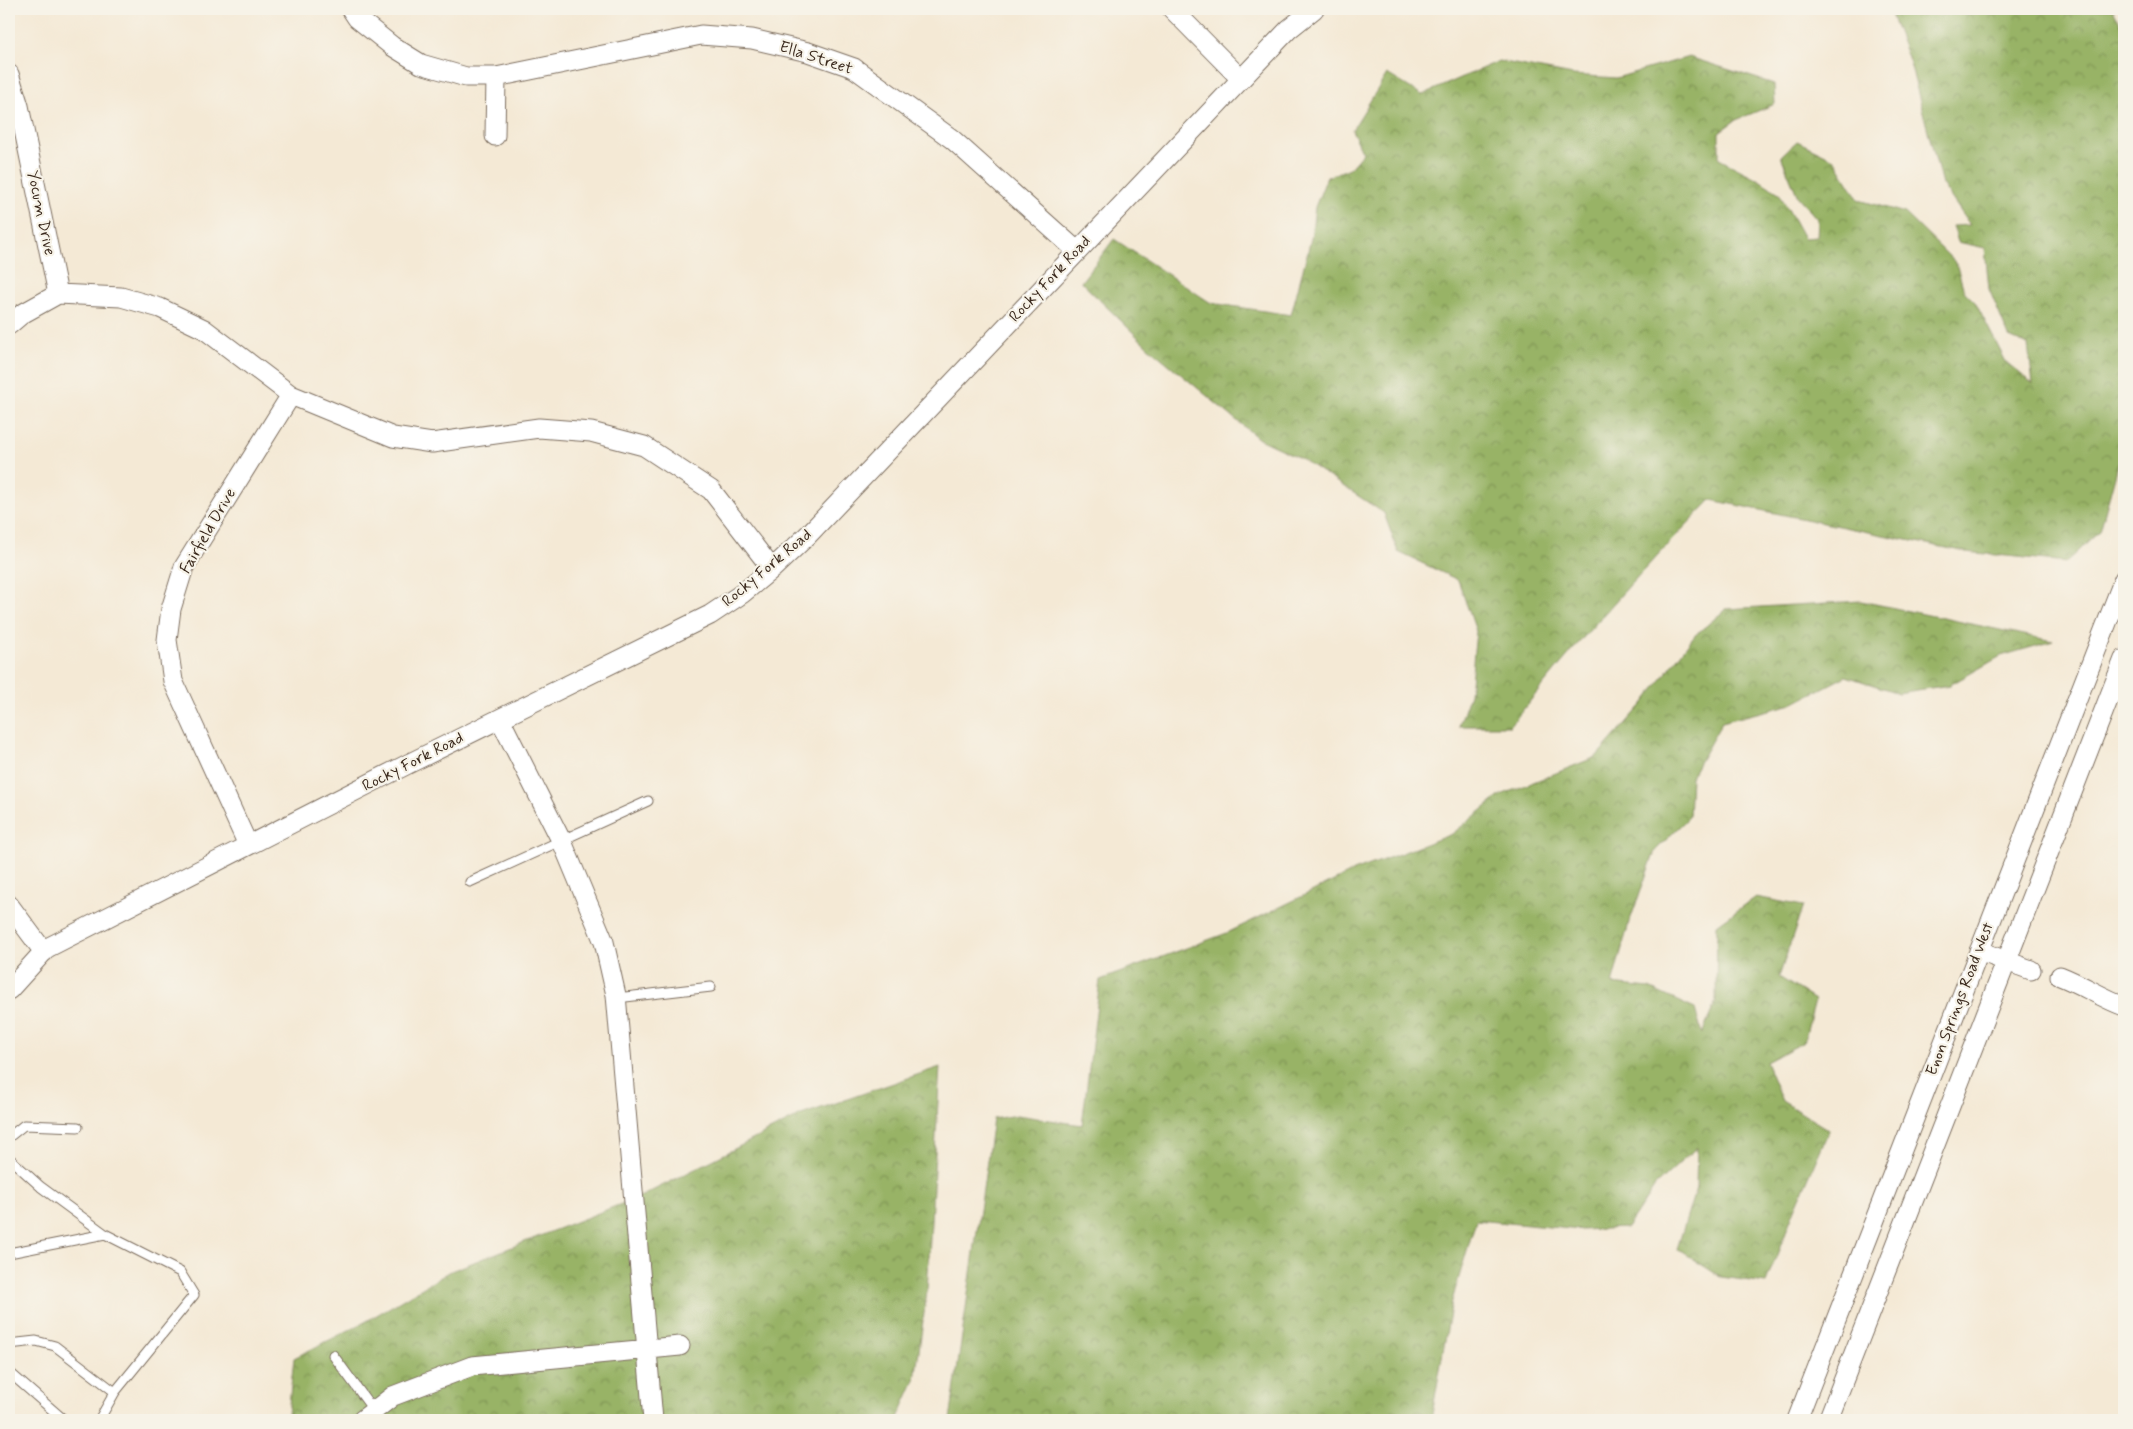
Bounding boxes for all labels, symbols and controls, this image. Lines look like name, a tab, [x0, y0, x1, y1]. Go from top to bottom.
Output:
street label: Ella Street	[777, 36, 856, 80]
street label: Yocum Drive	[22, 169, 60, 257]
street label: Rocky Fork Road	[1004, 231, 1096, 327]
street label: Fairfield Drive	[175, 484, 241, 578]
street label: Rocky Fork Road	[718, 524, 816, 612]
street label: Rocky Fork Road	[359, 727, 467, 797]
street label: Enon Springs Road West	[1921, 919, 1999, 1079]

